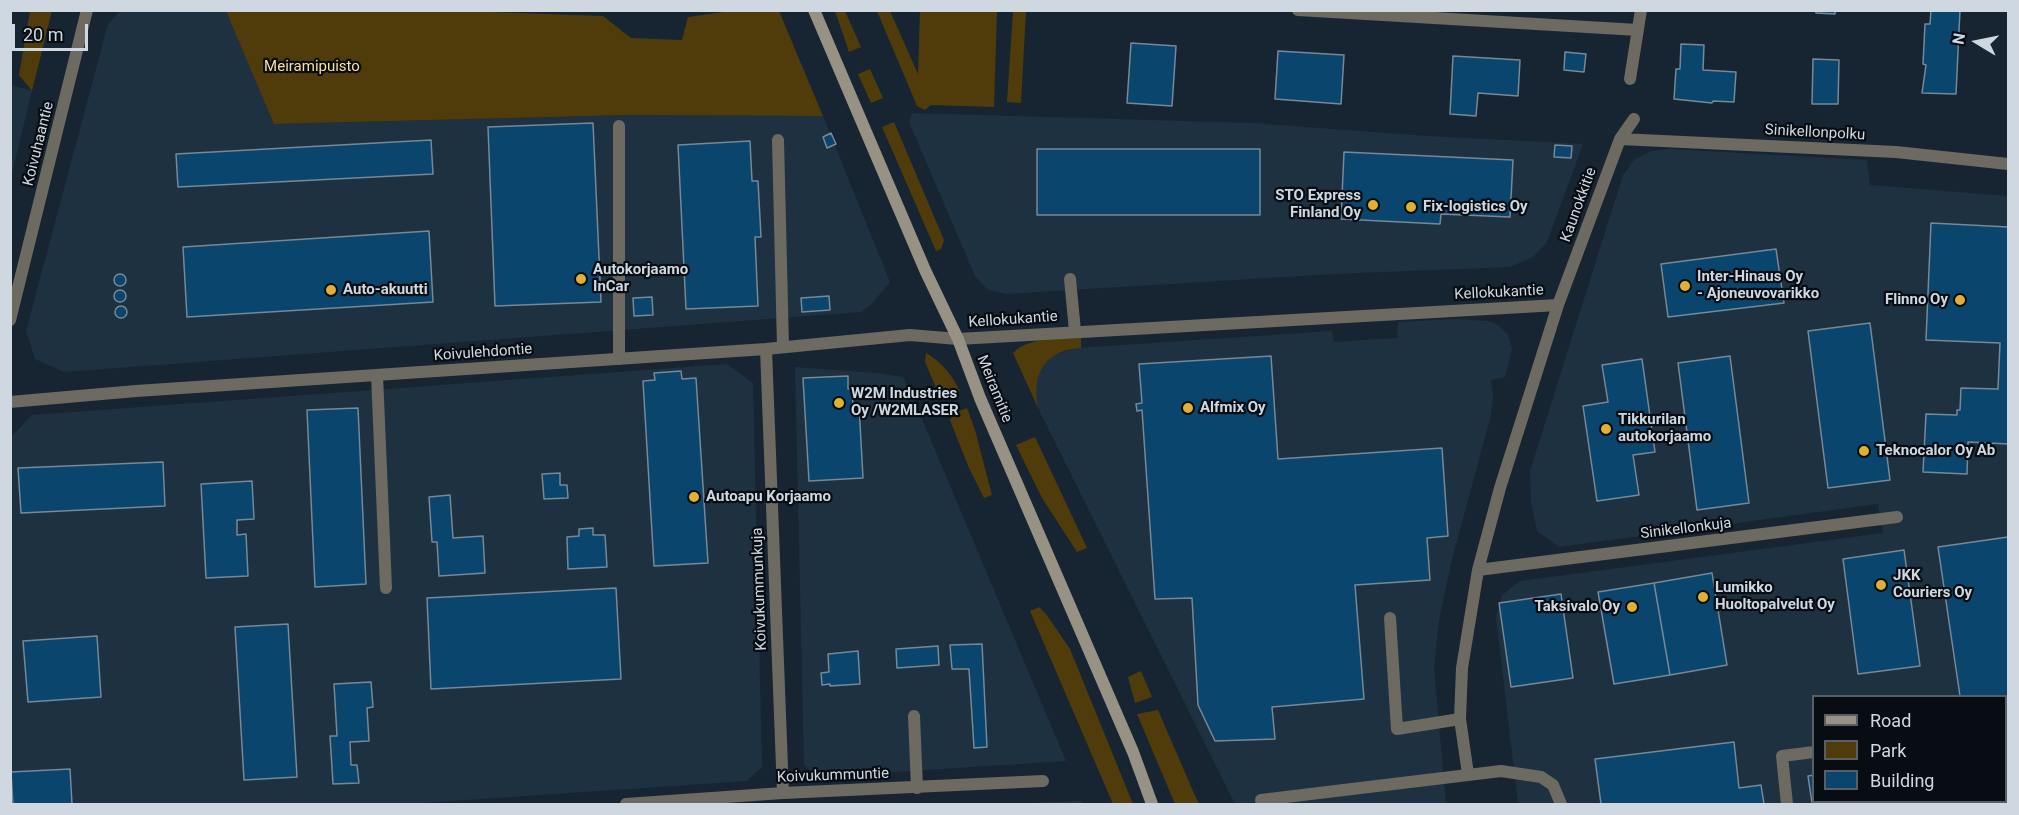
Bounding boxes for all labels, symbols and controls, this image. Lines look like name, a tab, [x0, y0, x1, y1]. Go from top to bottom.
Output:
scale bar	[15, 12, 92, 50]
north arrow	[1947, 12, 2007, 72]
text: 20 m	[23, 24, 63, 45]
text: N	[1948, 32, 1969, 46]
park label: Meiramipuisto	[264, 58, 360, 76]
street label: Koivuhaantie	[20, 100, 58, 188]
street label: Sinikellonpolku	[1764, 121, 1866, 145]
street label: Kaunokkitie	[1557, 165, 1601, 245]
place label: STO Express Finland Oy	[1275, 187, 1361, 222]
marker: STO Express Finland Oy	[1366, 198, 1380, 212]
place label: Fix-logistics Oy	[1423, 198, 1528, 216]
marker: Fix-logistics Oy	[1404, 200, 1418, 214]
place label: Autokorjaamo InCar	[593, 261, 688, 296]
place label: Inter-Hinaus Oy - Ajoneuvovarikko	[1697, 268, 1819, 303]
marker: Autokorjaamo InCar	[574, 272, 588, 286]
marker: Inter-Hinaus Oy - Ajoneuvovarikko	[1678, 279, 1692, 293]
place label: Auto-akuutti	[343, 281, 428, 299]
street label: Kellokukantie	[1454, 282, 1544, 304]
marker: Auto-akuutti	[324, 283, 338, 297]
place label: Flinno Oy	[1885, 291, 1948, 309]
marker: Flinno Oy	[1953, 293, 1967, 307]
street label: Kellokukantie	[968, 308, 1058, 332]
street label: Koivulehdontie	[433, 341, 533, 365]
street label: Meiramitie	[972, 353, 1016, 425]
place label: W2M Industries Oy /W2MLASER	[851, 385, 959, 420]
marker: W2M Industries Oy /W2MLASER	[832, 396, 846, 410]
place label: Alfmix Oy	[1200, 399, 1266, 417]
marker: Alfmix Oy	[1181, 401, 1195, 415]
place label: Tikkurilan autokorjaamo	[1618, 411, 1711, 446]
marker: Tikkurilan autokorjaamo	[1599, 422, 1613, 436]
place label: Teknocalor Oy Ab	[1876, 442, 1995, 460]
marker: Teknocalor Oy Ab	[1857, 444, 1871, 458]
place label: Autoapu Korjaamo	[706, 488, 831, 506]
marker: Autoapu Korjaamo	[687, 490, 701, 504]
street label: Sinikellonkuja	[1639, 514, 1733, 544]
street label: Koivukummunkuja	[749, 527, 771, 651]
place label: JKK Couriers Oy	[1893, 567, 1972, 602]
marker: JKK Couriers Oy	[1874, 578, 1888, 592]
place label: Lumikko Huoltopalvelut Oy	[1715, 579, 1835, 614]
marker: Lumikko Huoltopalvelut Oy	[1696, 590, 1710, 604]
place label: Taksivalo Oy	[1535, 598, 1620, 616]
marker: Taksivalo Oy	[1625, 600, 1639, 614]
legend	[1812, 695, 2007, 803]
text: Road	[1870, 710, 1911, 731]
text: Park	[1870, 740, 1906, 761]
street label: Koivukummuntie	[777, 765, 889, 787]
text: Building	[1870, 770, 1934, 791]

